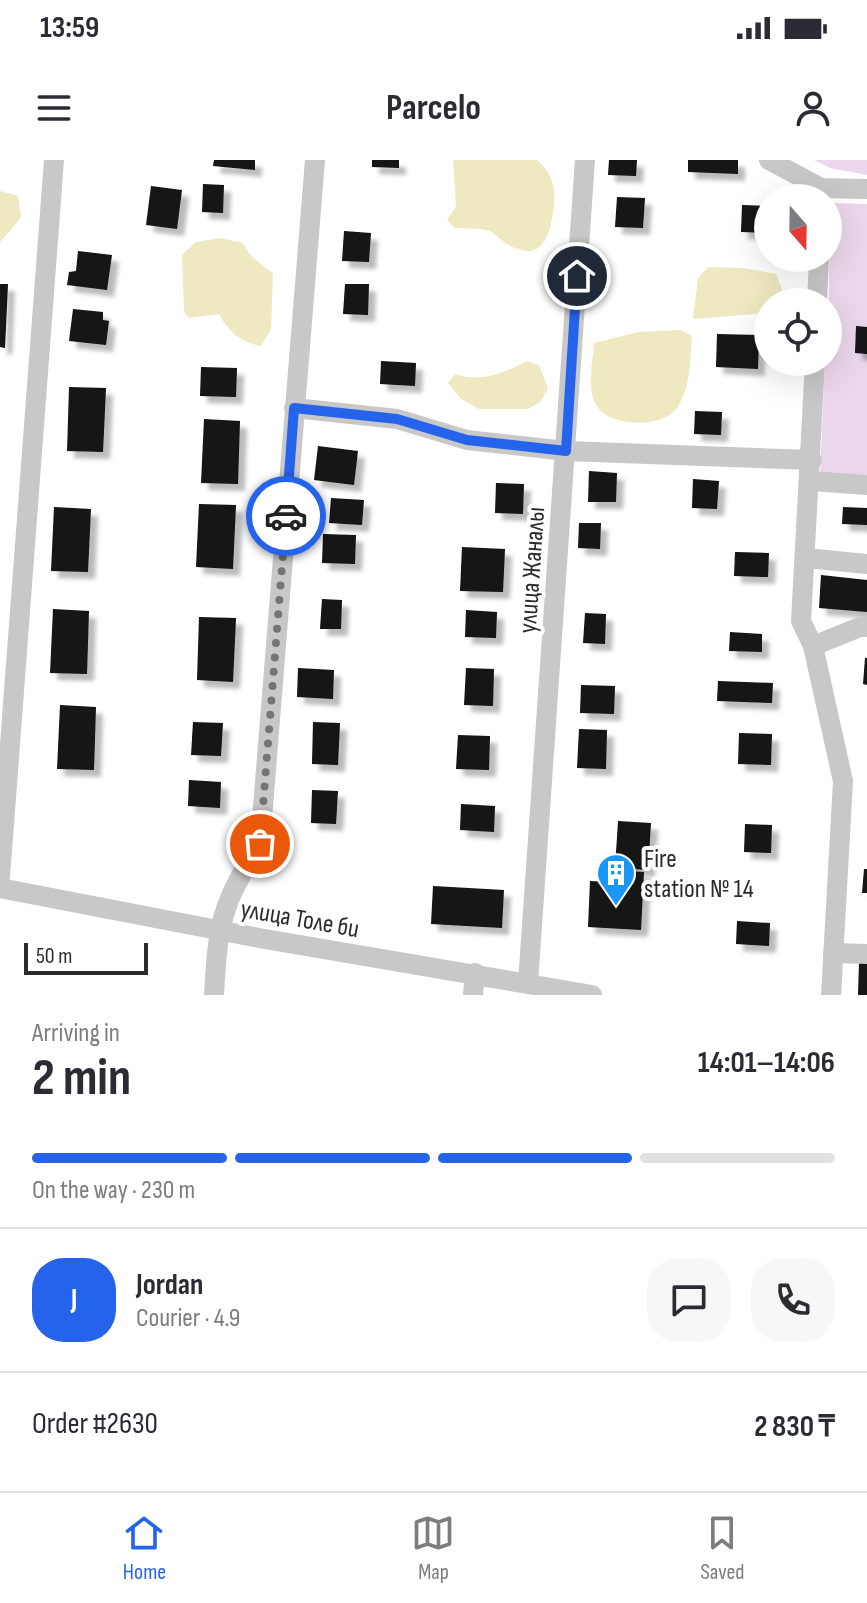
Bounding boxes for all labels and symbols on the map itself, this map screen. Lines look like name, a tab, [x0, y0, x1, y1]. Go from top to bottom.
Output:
north arrow	[754, 184, 842, 272]
pin	[543, 242, 611, 310]
courier	[246, 476, 326, 556]
street label: улица Жаналы	[513, 506, 552, 634]
pin	[226, 810, 294, 878]
place label: Fire station № 14	[644, 844, 754, 905]
building icon: Fire station № 14	[595, 852, 637, 907]
street label: улица Толе би	[238, 894, 361, 945]
scale bar	[24, 939, 148, 975]

